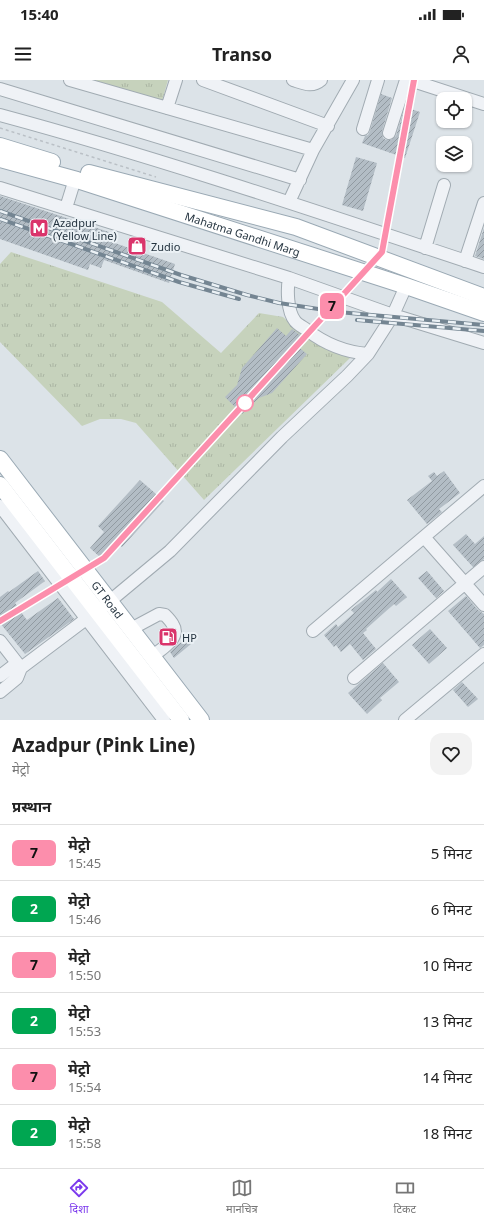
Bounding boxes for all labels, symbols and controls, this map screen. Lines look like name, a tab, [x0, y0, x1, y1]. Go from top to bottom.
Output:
text: 15:40	[20, 4, 59, 24]
text: Transo	[212, 42, 272, 66]
icon: menu	[12, 43, 34, 65]
icon: person	[450, 43, 472, 65]
map controls	[436, 92, 472, 172]
button: locate	[436, 92, 472, 128]
button: layers	[436, 136, 472, 172]
street label: Mahatma Gandhi Marg	[183, 208, 302, 259]
place label: Azadpur (Yellow Line)	[53, 215, 117, 243]
metro station icon: Azadpur (Yellow Line)	[28, 217, 50, 239]
shop icon: Zudio	[126, 235, 148, 257]
place label: Zudio	[151, 239, 181, 254]
line badge: 7	[319, 293, 345, 319]
text: 7	[328, 296, 336, 315]
unlabelled marker	[236, 394, 254, 412]
street label: GT Road	[89, 577, 127, 621]
fuel station icon: HP	[157, 626, 179, 648]
place label: HP	[182, 630, 197, 645]
text: Azadpur (Pink Line)	[12, 732, 195, 758]
button: heart	[430, 733, 472, 775]
text: मेट्रो	[12, 760, 30, 778]
text: प्रस्थान	[12, 796, 51, 816]
text: मेट्रो	[68, 834, 90, 854]
text: 7	[30, 843, 38, 862]
text: 5 मिनट	[431, 843, 472, 863]
text: 15:45	[68, 854, 101, 872]
text: मेट्रो	[68, 890, 90, 910]
text: 2	[30, 899, 38, 918]
text: 6 मिनट	[431, 899, 472, 919]
text: 15:46	[68, 910, 101, 928]
text: मेट्रो	[68, 946, 90, 966]
text: 7	[30, 955, 38, 974]
text: 10 मिनट	[422, 955, 472, 975]
text: 15:50	[68, 966, 101, 984]
text: मेट्रो	[68, 1002, 90, 1022]
text: 2	[30, 1011, 38, 1030]
text: 13 मिनट	[422, 1011, 472, 1031]
text: 15:53	[68, 1022, 101, 1040]
text: मेट्रो	[68, 1058, 90, 1078]
text: 7	[30, 1067, 38, 1086]
text: 14 मिनट	[422, 1067, 472, 1087]
text: 15:54	[68, 1078, 101, 1096]
text: मेट्रो	[68, 1114, 90, 1134]
text: 2	[30, 1123, 38, 1142]
text: 18 मिनट	[422, 1123, 472, 1143]
text: 15:58	[68, 1134, 101, 1152]
tab: दिशा	[68, 1177, 90, 1216]
tab: मानचित्र	[226, 1177, 258, 1216]
tab: टिकट	[394, 1177, 416, 1216]

